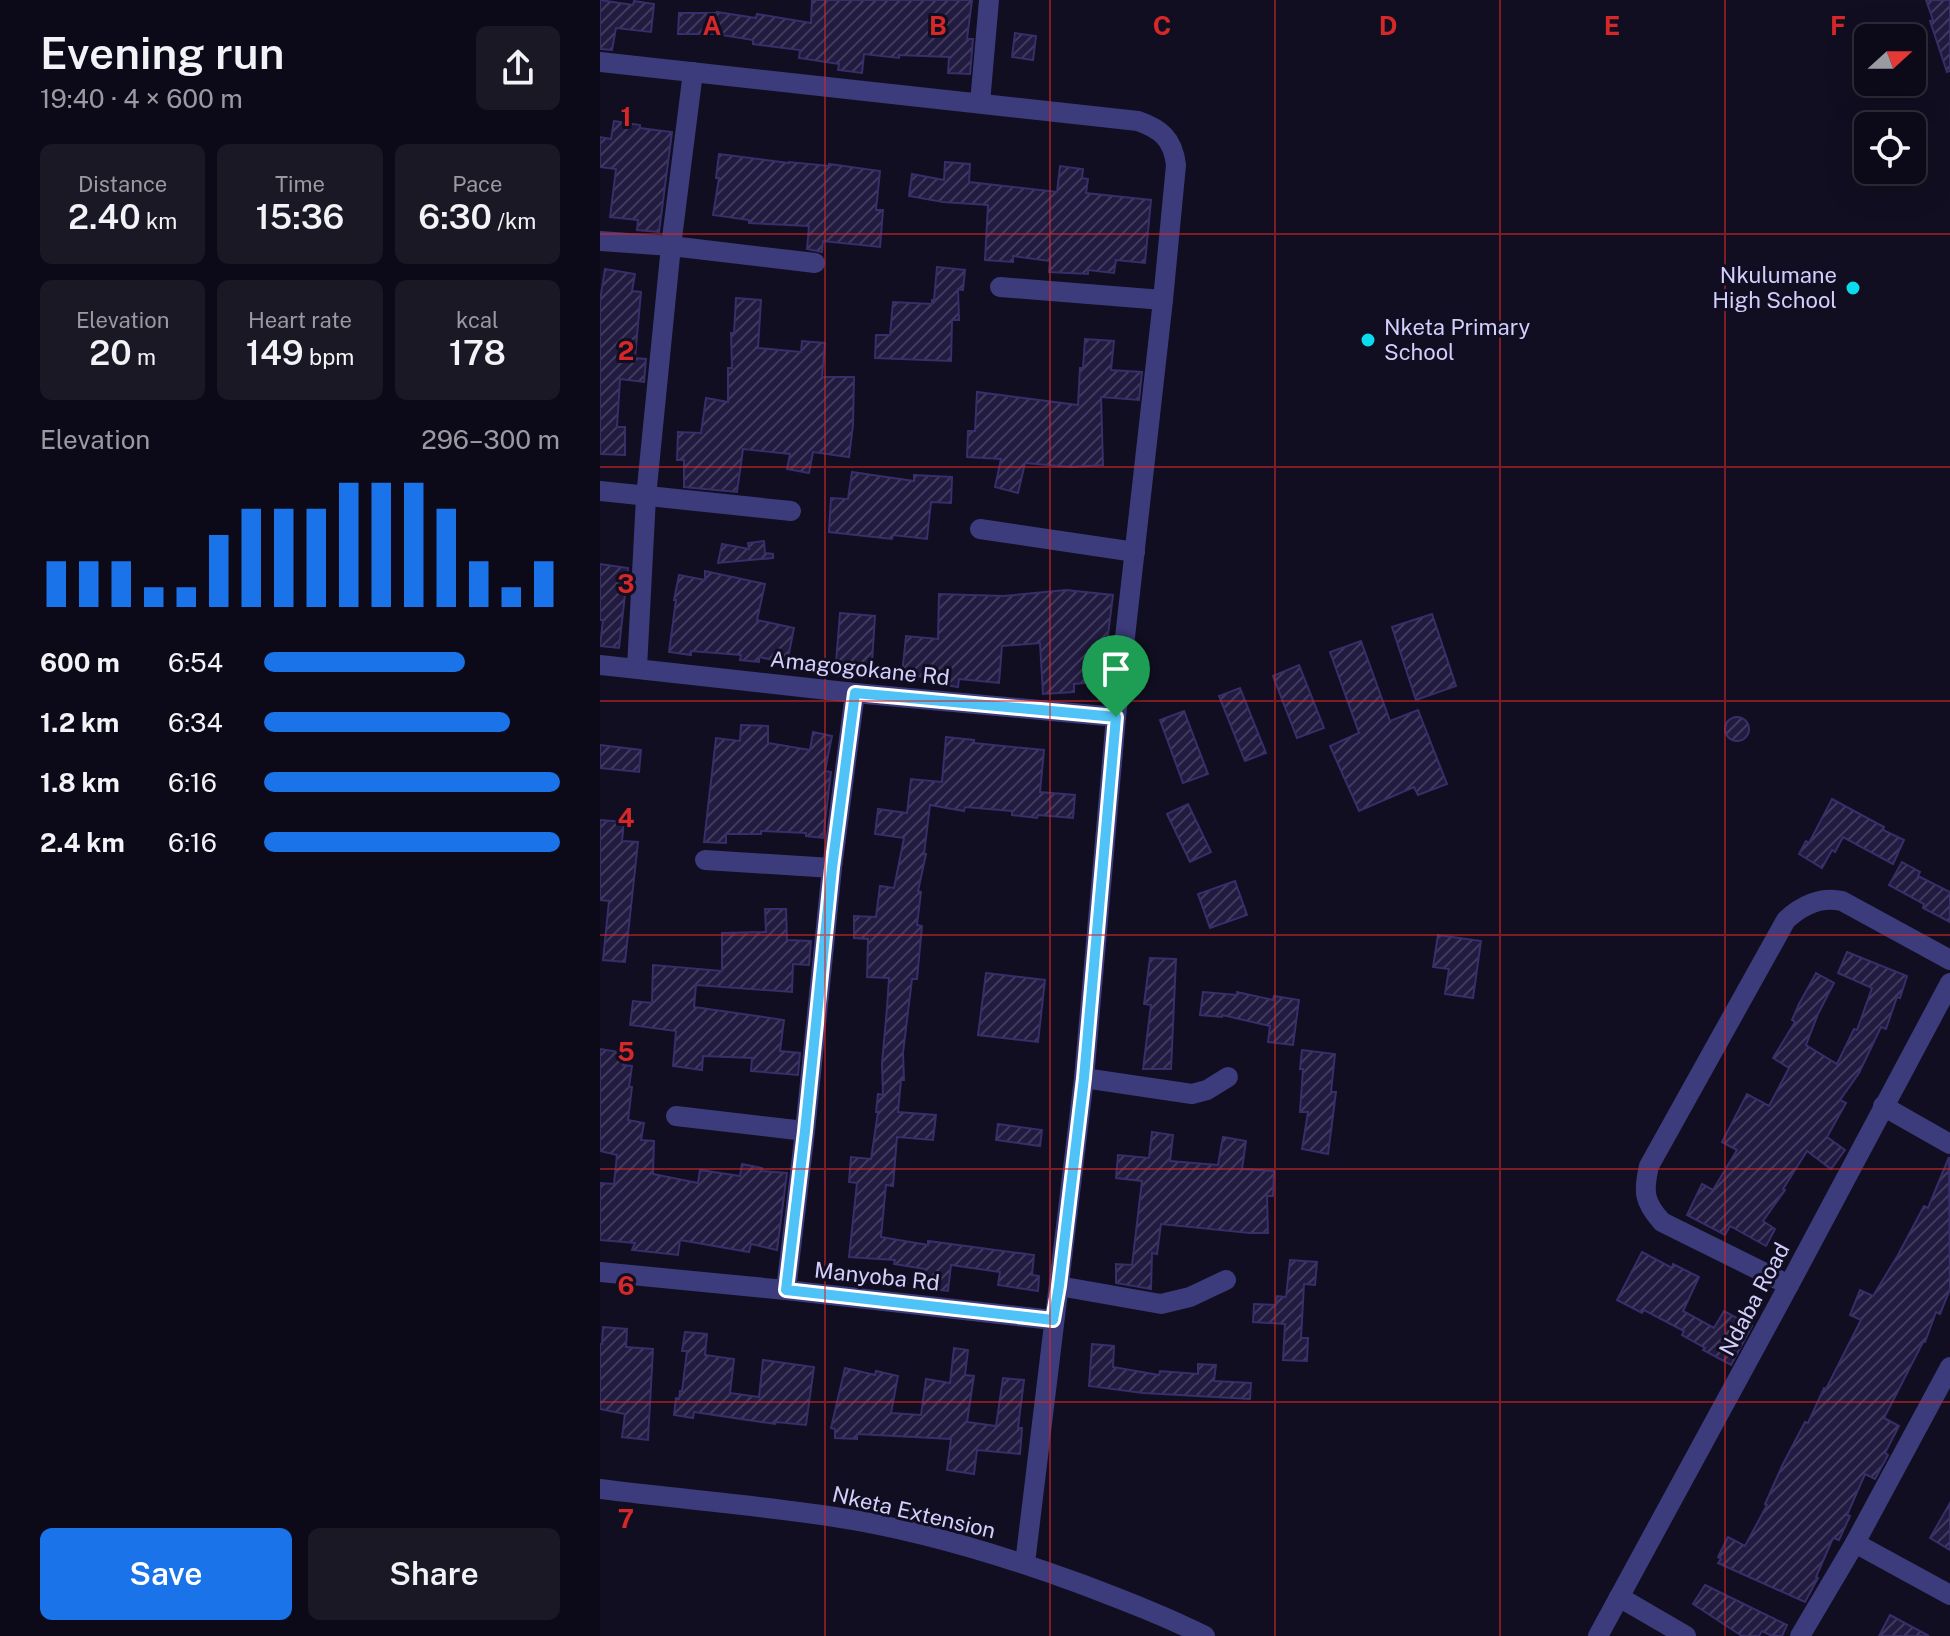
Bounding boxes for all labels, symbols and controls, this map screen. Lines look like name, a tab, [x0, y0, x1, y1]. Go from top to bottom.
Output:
text: A	[703, 10, 722, 41]
text: B	[929, 10, 947, 41]
text: C	[1153, 10, 1171, 41]
text: D	[1379, 10, 1397, 41]
text: E	[1604, 10, 1620, 41]
text: F	[1830, 10, 1846, 41]
north arrow	[1854, 24, 1926, 96]
map controls	[1854, 24, 1926, 184]
button: share	[476, 26, 560, 110]
text: Evening run	[40, 27, 285, 79]
text: 19:40 · 4 × 600 m	[40, 83, 243, 114]
text: 1	[620, 101, 632, 132]
button: locate	[1854, 112, 1926, 184]
text: Distance	[78, 171, 167, 197]
text: Time	[275, 171, 325, 197]
text: Pace	[452, 171, 502, 197]
text: 2.40	[68, 197, 141, 237]
text: 15:36	[256, 197, 344, 237]
text: 6:30	[418, 197, 492, 237]
text: km	[141, 208, 177, 234]
text: /km	[492, 208, 536, 234]
place label: Nkulumane High School	[1712, 262, 1837, 313]
marker: Nkulumane High School	[1844, 279, 1862, 297]
text: Elevation	[76, 307, 169, 333]
text: Heart rate	[248, 307, 352, 333]
text: kcal	[456, 307, 499, 333]
place label: Nketa Primary School	[1384, 314, 1531, 365]
marker: Nketa Primary School	[1359, 331, 1377, 349]
text: 20	[89, 333, 132, 373]
text: 149	[246, 333, 304, 373]
text: 178	[449, 333, 506, 373]
text: 2	[618, 335, 634, 366]
text: m	[132, 344, 156, 370]
text: bpm	[304, 344, 354, 370]
text: Elevation	[40, 424, 150, 455]
text: 296–300 m	[421, 424, 560, 455]
text: 3	[617, 568, 635, 599]
pin	[1082, 635, 1150, 717]
street label: Amagogokane Rd	[769, 646, 951, 690]
text: 600 m	[40, 647, 120, 678]
text: 6:54	[168, 647, 223, 678]
icon: arrive	[1094, 647, 1138, 691]
text: 1.2 km	[40, 707, 119, 738]
text: 6:34	[168, 707, 223, 738]
text: 1.8 km	[40, 767, 120, 798]
text: 6:16	[168, 767, 217, 798]
text: 4	[617, 802, 635, 833]
text: 2.4 km	[40, 827, 125, 858]
text: 6:16	[168, 827, 217, 858]
text: 5	[617, 1036, 635, 1067]
street label: Ndaba Road	[1713, 1238, 1795, 1360]
street label: Manyoba Rd	[813, 1256, 941, 1296]
text: 6	[617, 1270, 635, 1301]
street label: Nketa Extension	[830, 1481, 998, 1543]
text: 7	[618, 1503, 634, 1534]
button: Save	[40, 1528, 292, 1620]
button: Share	[308, 1528, 560, 1620]

